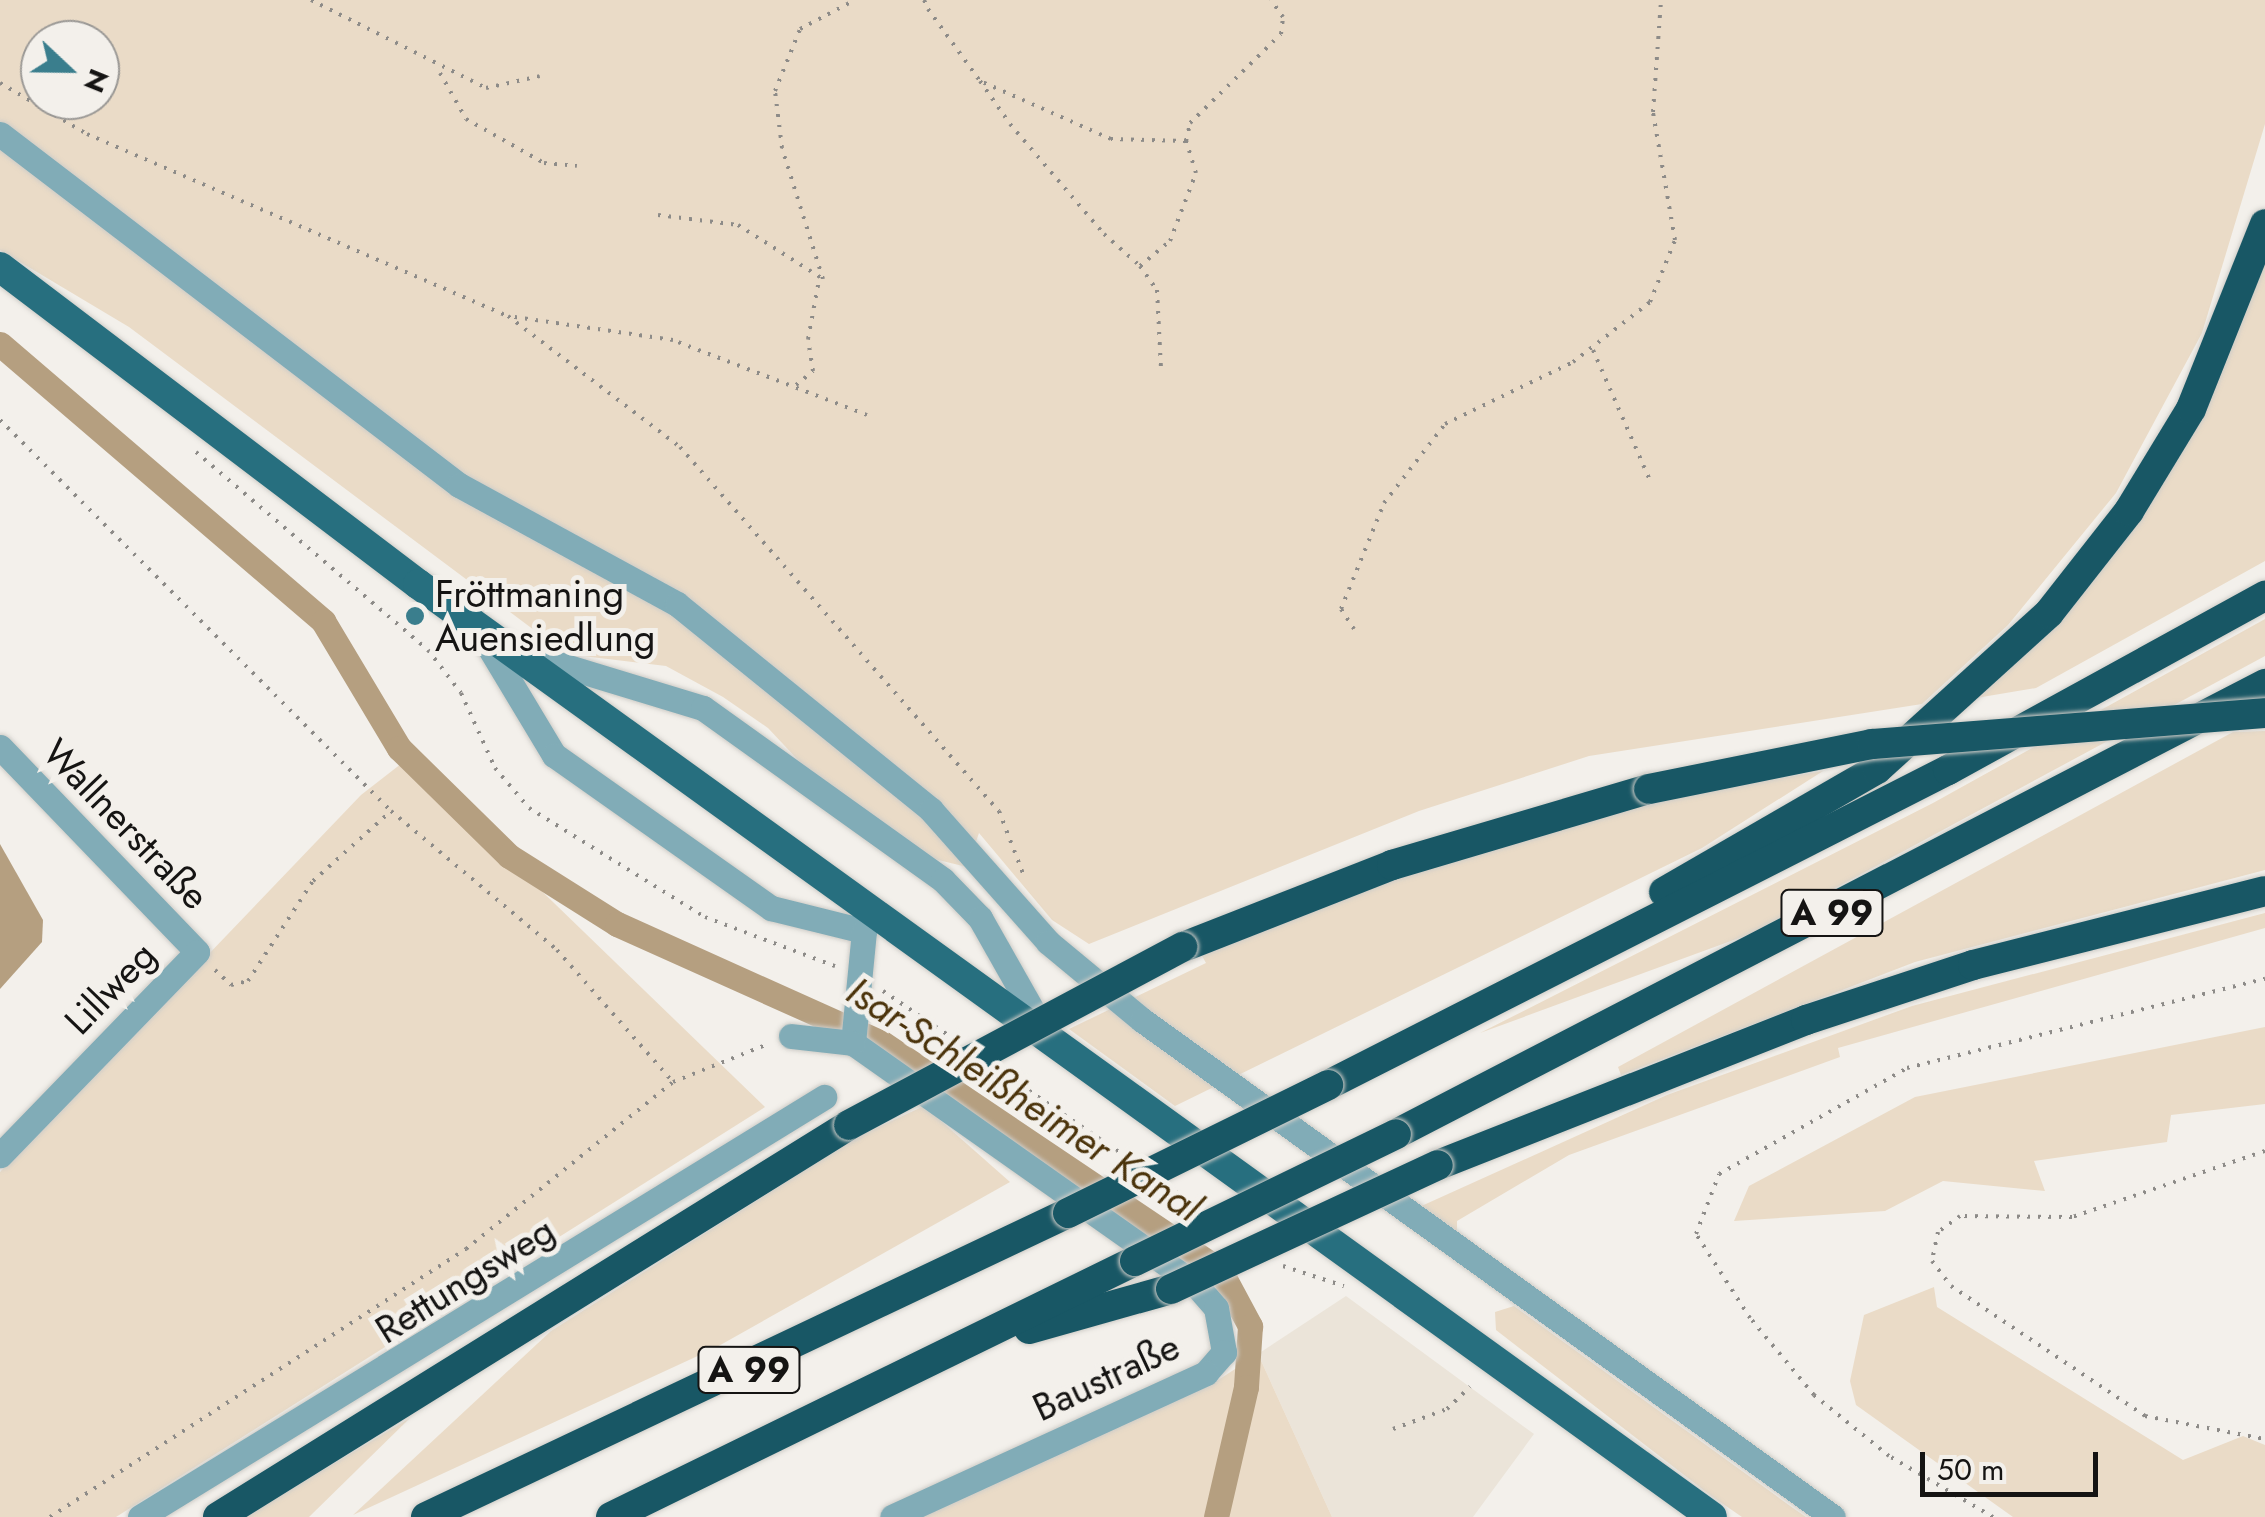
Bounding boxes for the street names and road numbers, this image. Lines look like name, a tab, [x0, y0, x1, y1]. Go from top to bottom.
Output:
street label: Wallnerstraße	[34, 729, 218, 919]
road number: A 99	[1780, 883, 1884, 943]
street label: Lillweg	[55, 932, 165, 1044]
street label: Rettungsweg	[367, 1207, 563, 1353]
street label: Baustraße	[1026, 1323, 1186, 1431]
road number: A 99	[696, 1340, 802, 1400]

